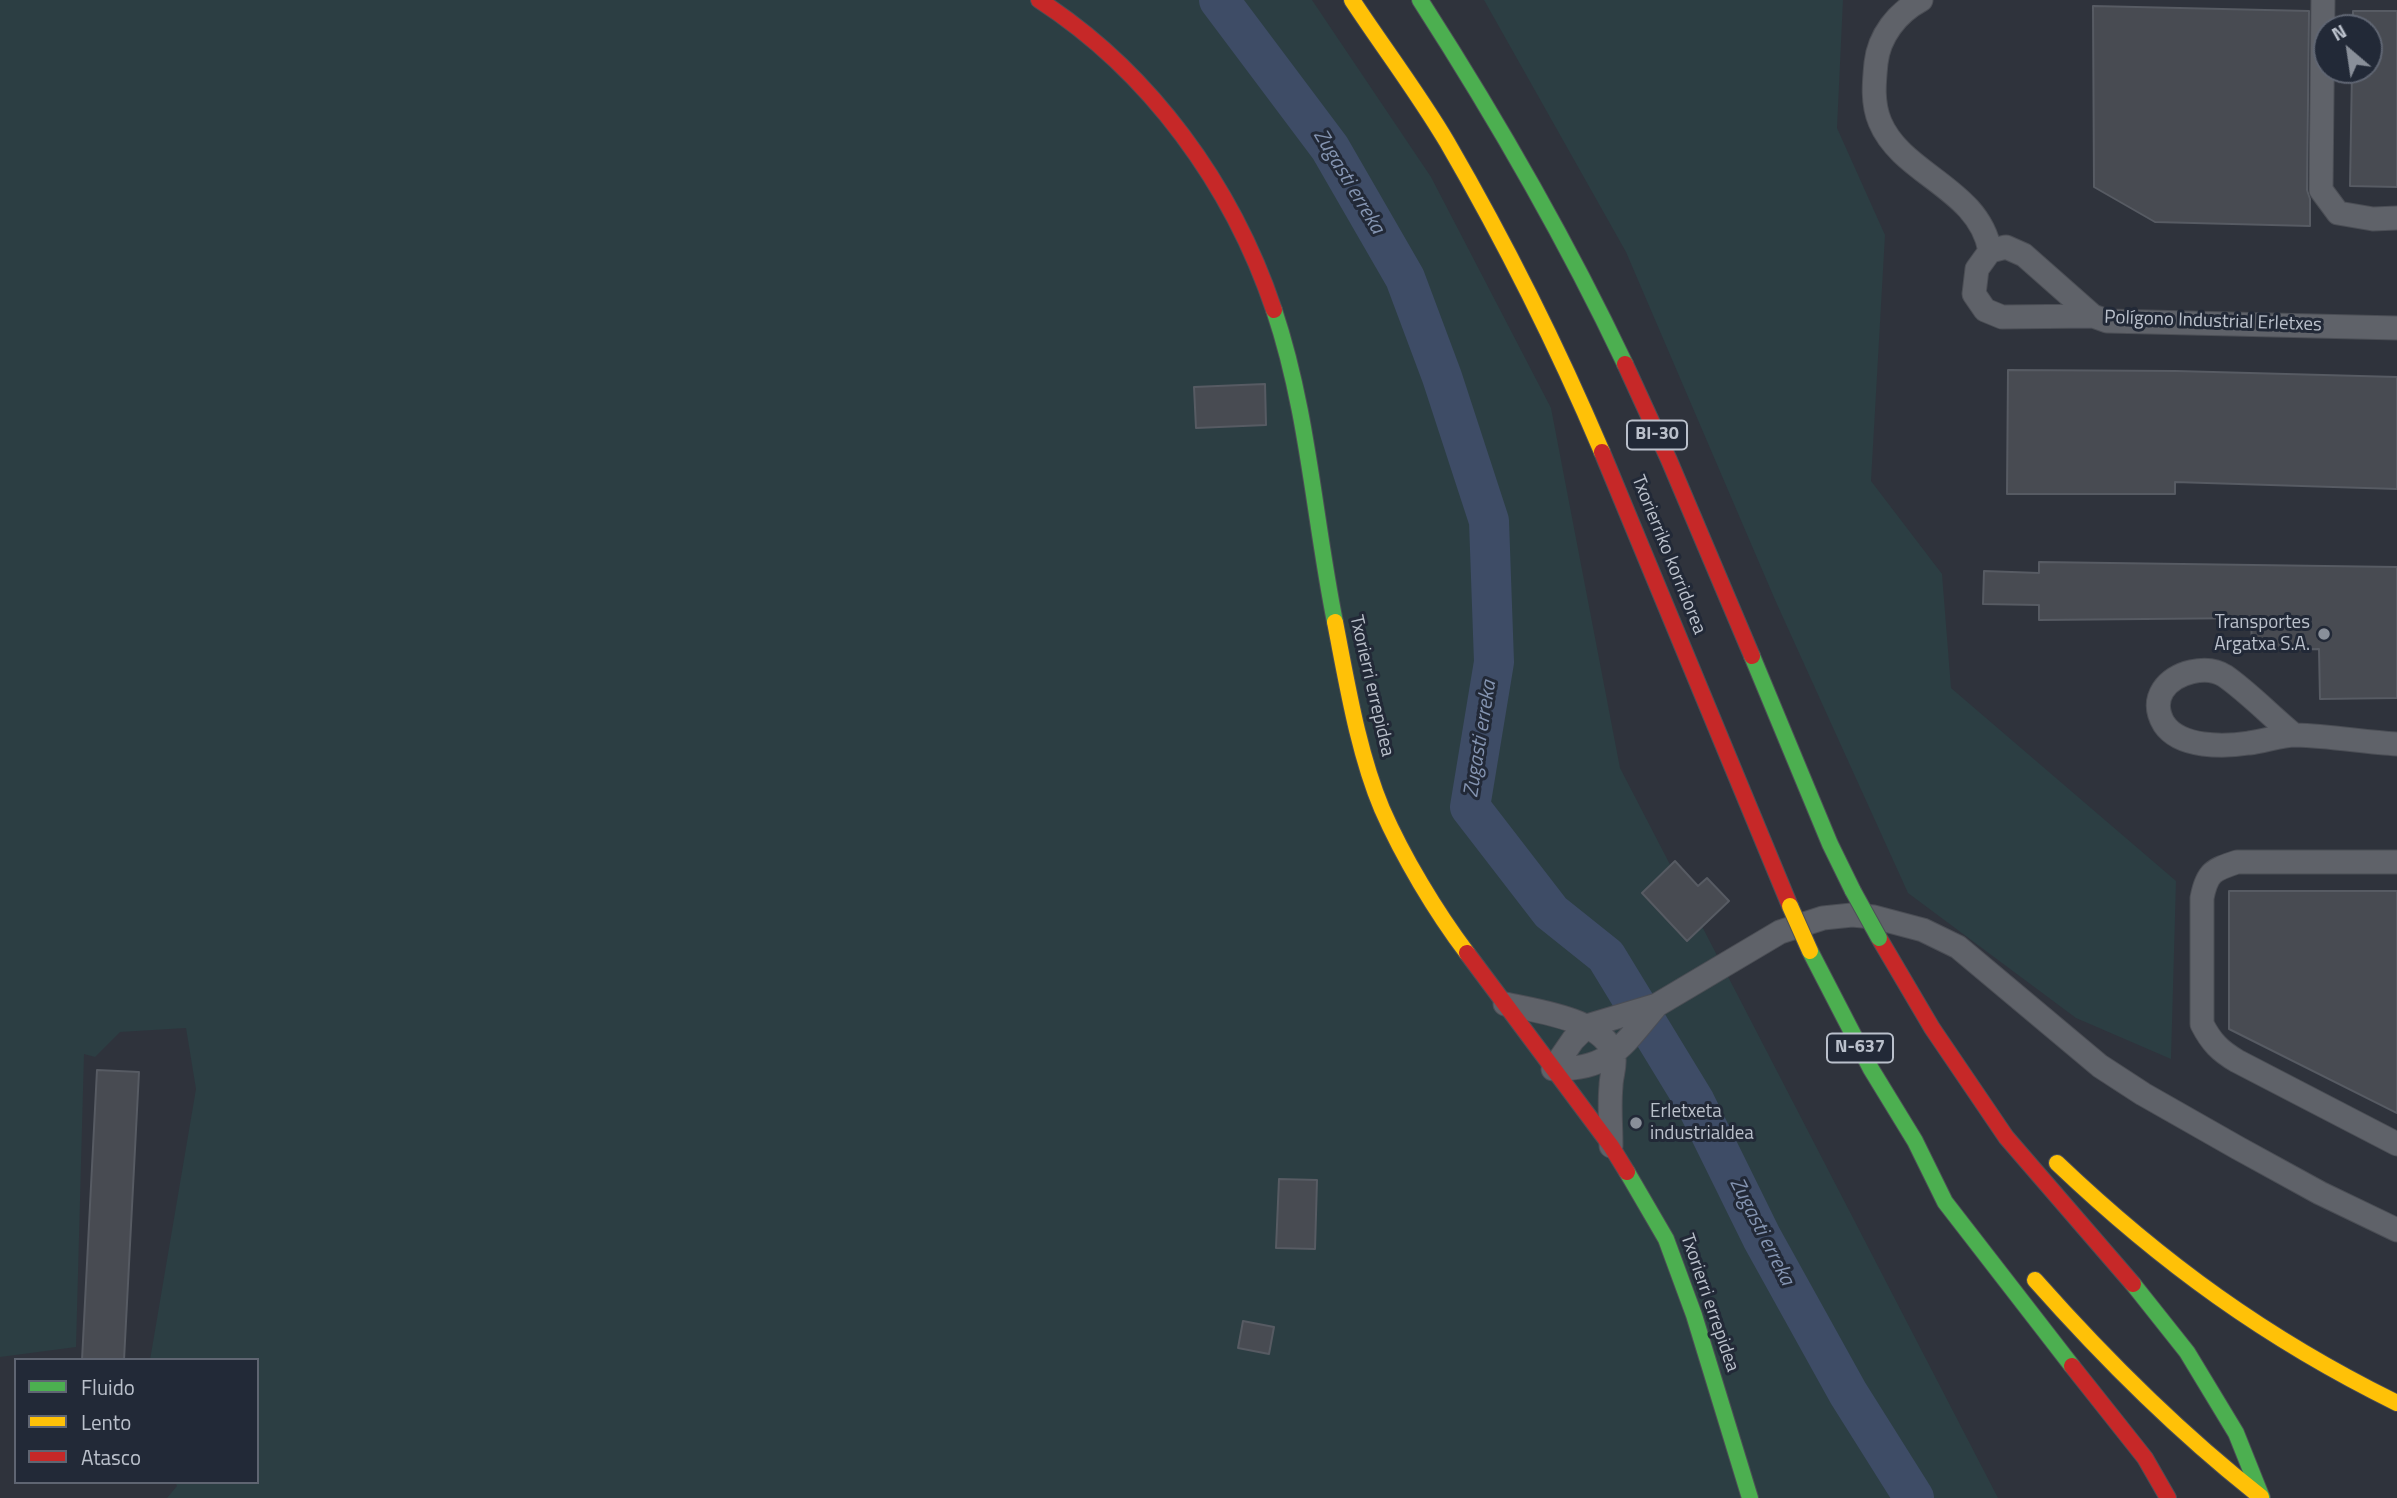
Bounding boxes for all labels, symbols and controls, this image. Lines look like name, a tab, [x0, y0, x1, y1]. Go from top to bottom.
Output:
north arrow	[2313, 14, 2383, 84]
text: N	[2326, 16, 2351, 48]
water label: Zugasti erreka	[1307, 125, 1389, 239]
street label: Polígono Industrial Erletxes	[2104, 307, 2322, 337]
road number: BI-30	[1627, 421, 1687, 450]
street label: Txorierriko korridorea	[1626, 472, 1710, 638]
place label: Transportes Argatxa S.A.	[2214, 612, 2310, 656]
street label: Txorierri errepidea	[1344, 613, 1398, 759]
marker: Transportes Argatxa S.A.	[2316, 626, 2332, 642]
water label: Zugasti erreka	[1459, 679, 1503, 799]
road number: N-637	[1827, 1034, 1893, 1063]
place label: Erletxeta industrialdea	[1650, 1101, 1754, 1145]
marker: Erletxeta industrialdea	[1628, 1115, 1644, 1131]
water label: Zugasti erreka	[1723, 1174, 1799, 1290]
street label: Txorierri errepidea	[1675, 1231, 1743, 1375]
legend	[14, 1358, 259, 1484]
text: Fluido	[81, 1371, 135, 1403]
text: Lento	[81, 1406, 131, 1438]
text: Atasco	[81, 1441, 141, 1473]

